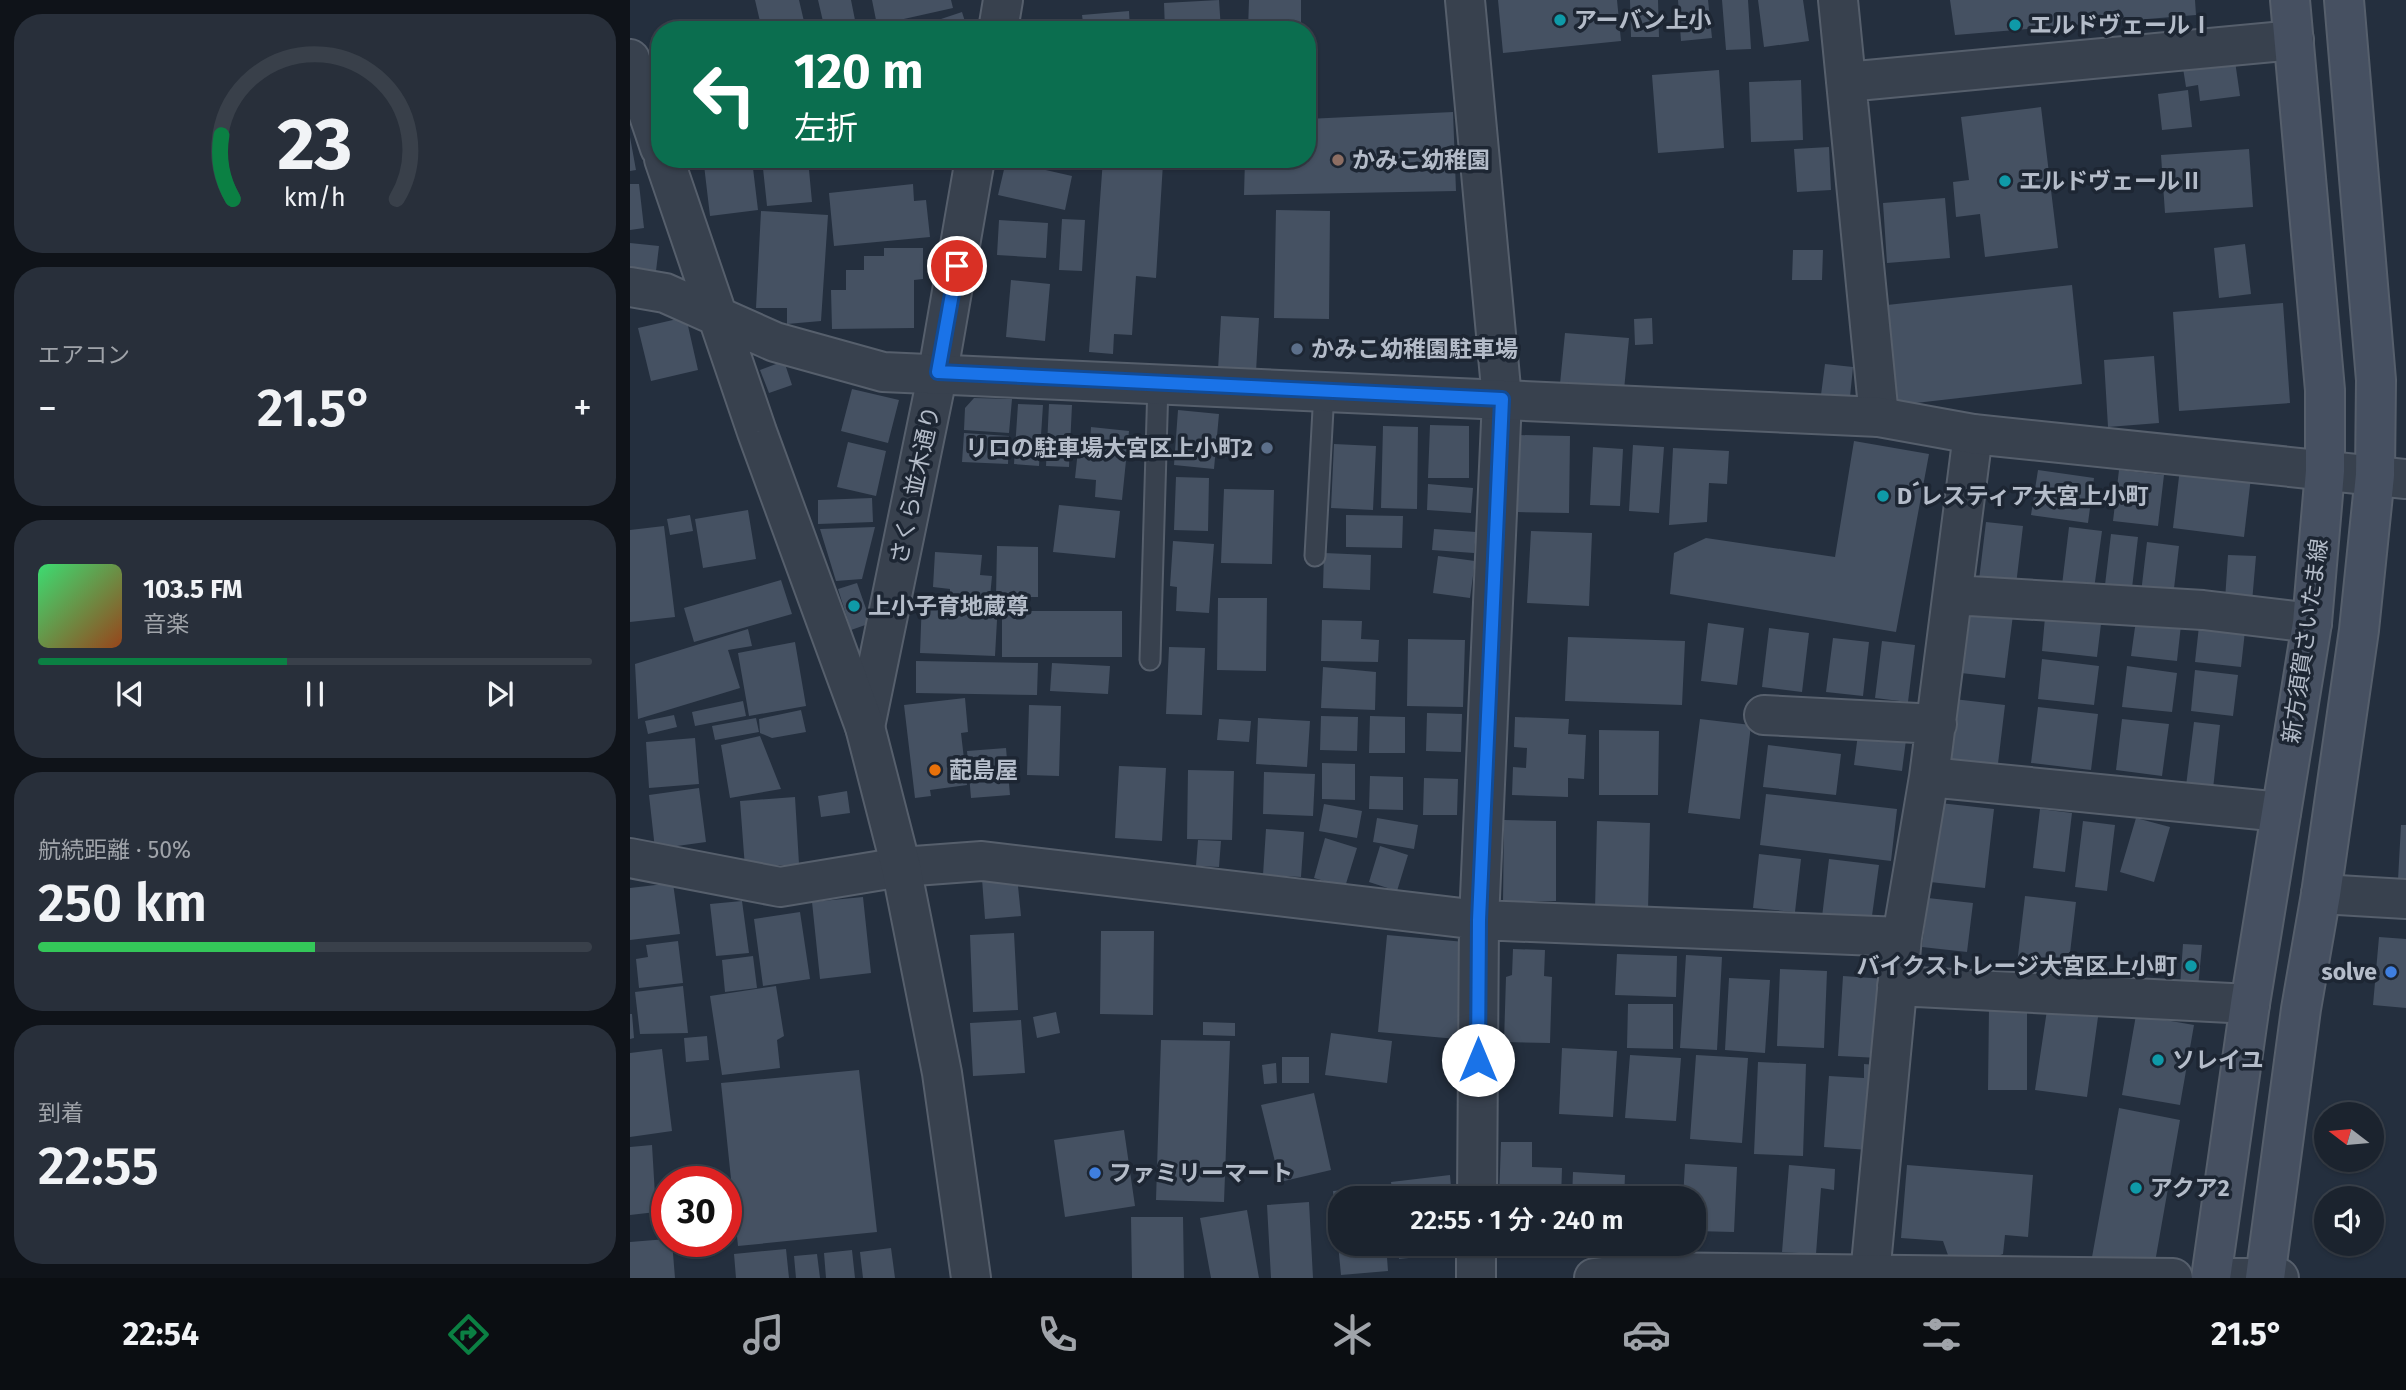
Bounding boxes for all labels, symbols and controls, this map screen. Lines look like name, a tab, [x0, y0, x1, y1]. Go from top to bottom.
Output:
place label: アーバン上小	[1574, 6, 1712, 34]
place label: エルドヴェールⅠ	[2029, 11, 2213, 39]
marker: アーバン上小	[1552, 12, 1568, 28]
marker: エルドヴェールⅠ	[2007, 17, 2023, 33]
text: 120 m	[794, 42, 924, 101]
icon: left	[679, 49, 770, 140]
text: 23	[277, 102, 353, 189]
text: 左折	[794, 109, 858, 147]
place label: かみこ幼稚園	[1352, 146, 1490, 174]
marker: かみこ幼稚園	[1330, 152, 1346, 168]
place label: エルドヴェールⅡ	[2019, 167, 2203, 195]
marker: エルドヴェールⅡ	[1997, 173, 2013, 189]
text: km/h	[284, 183, 346, 213]
pin	[927, 236, 987, 296]
icon: arrive	[938, 247, 976, 285]
place label: かみこ幼稚園駐車場	[1311, 335, 1518, 363]
text: エアコン	[38, 341, 130, 369]
marker: かみこ幼稚園駐車場	[1289, 341, 1305, 357]
text: 21.5°	[257, 377, 373, 440]
text: −	[38, 385, 57, 431]
text: +	[573, 385, 592, 431]
street label: さくら並木通り	[885, 403, 945, 567]
place label: リロの駐車場大宮区上小町2	[965, 434, 1253, 462]
marker: リロの駐車場大宮区上小町2	[1259, 440, 1275, 456]
place label: D´レスティア大宮上小町	[1897, 481, 2148, 510]
marker: D´レスティア大宮上小町	[1875, 488, 1891, 504]
street label: 新方須賀さいたま線	[2277, 537, 2333, 745]
text: 103.5 FM	[143, 574, 243, 605]
place label: 上小子育地蔵尊	[868, 592, 1029, 620]
marker: 上小子育地蔵尊	[846, 598, 862, 614]
text: 音楽	[143, 610, 189, 638]
icon: previous	[111, 675, 149, 713]
icon: pause	[296, 675, 334, 713]
icon: next	[481, 675, 519, 713]
place label: 蓜島屋	[949, 756, 1018, 784]
marker: 蓜島屋	[927, 762, 943, 778]
text: 航続距離 · 50%	[38, 836, 191, 864]
text: 250 km	[38, 872, 207, 935]
place label: バイクストレージ大宮区上小町	[1857, 952, 2177, 980]
marker: バイクストレージ大宮区上小町	[2183, 958, 2199, 974]
place label: solve	[2322, 958, 2377, 986]
marker: solve	[2383, 964, 2399, 980]
position arrow	[1441, 1023, 1515, 1097]
place label: ソレイユ	[2172, 1046, 2264, 1074]
marker: ソレイユ	[2150, 1052, 2166, 1068]
text: 到着	[38, 1099, 84, 1127]
north arrow	[2314, 1102, 2384, 1172]
map controls	[2314, 1102, 2384, 1256]
text: 22:55	[38, 1135, 159, 1198]
place label: ファミリーマート	[1109, 1159, 1293, 1187]
marker: ファミリーマート	[1087, 1165, 1103, 1181]
speed limit sign: 30	[651, 1166, 742, 1257]
place label: アクア2	[2150, 1174, 2230, 1202]
marker: アクア2	[2128, 1180, 2144, 1196]
button: sound	[2314, 1186, 2384, 1256]
text: 22:55 · 1 分 · 240 m	[1411, 1205, 1623, 1236]
icon: directions	[444, 1310, 493, 1359]
icon: music	[739, 1310, 788, 1359]
icon: phone	[1033, 1310, 1082, 1359]
icon: climate	[1328, 1310, 1377, 1359]
icon: car	[1622, 1310, 1671, 1359]
icon: filters	[1917, 1310, 1966, 1359]
text: 22:54	[123, 1315, 199, 1353]
text: 21.5°	[2211, 1315, 2283, 1353]

